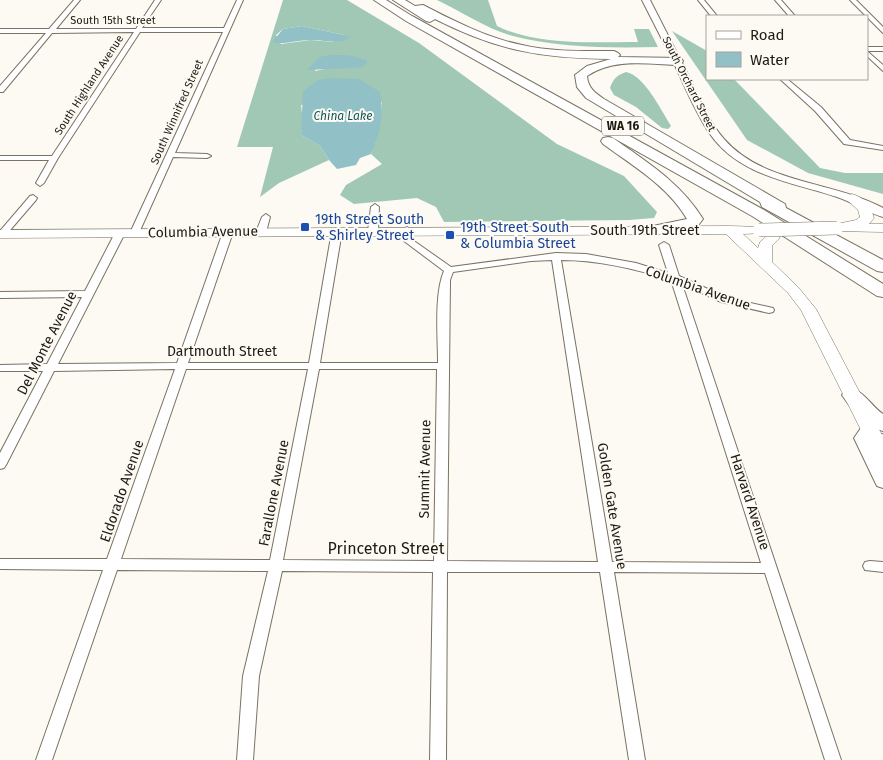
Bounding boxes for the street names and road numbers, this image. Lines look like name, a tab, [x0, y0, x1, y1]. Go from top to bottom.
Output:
street label: South 15th Street	[70, 14, 156, 27]
street label: South Highland Avenue	[52, 33, 126, 137]
street label: South Orchard Street	[659, 34, 719, 134]
street label: South Winnifred Street	[148, 58, 206, 166]
road number: WA 16	[602, 116, 644, 136]
street label: South 19th Street	[590, 222, 701, 239]
street label: Columbia Avenue	[148, 223, 258, 241]
street label: Columbia Avenue	[643, 262, 753, 314]
street label: Del Monte Avenue	[13, 288, 81, 398]
street label: Dartmouth Street	[167, 343, 278, 360]
street label: Summit Avenue	[416, 419, 434, 519]
street label: Eldorado Avenue	[97, 438, 147, 544]
street label: Farallone Avenue	[255, 438, 293, 548]
street label: Golden Gate Avenue	[594, 441, 630, 571]
street label: Harvard Avenue	[726, 452, 774, 552]
street label: Princeton Street	[328, 539, 445, 558]

